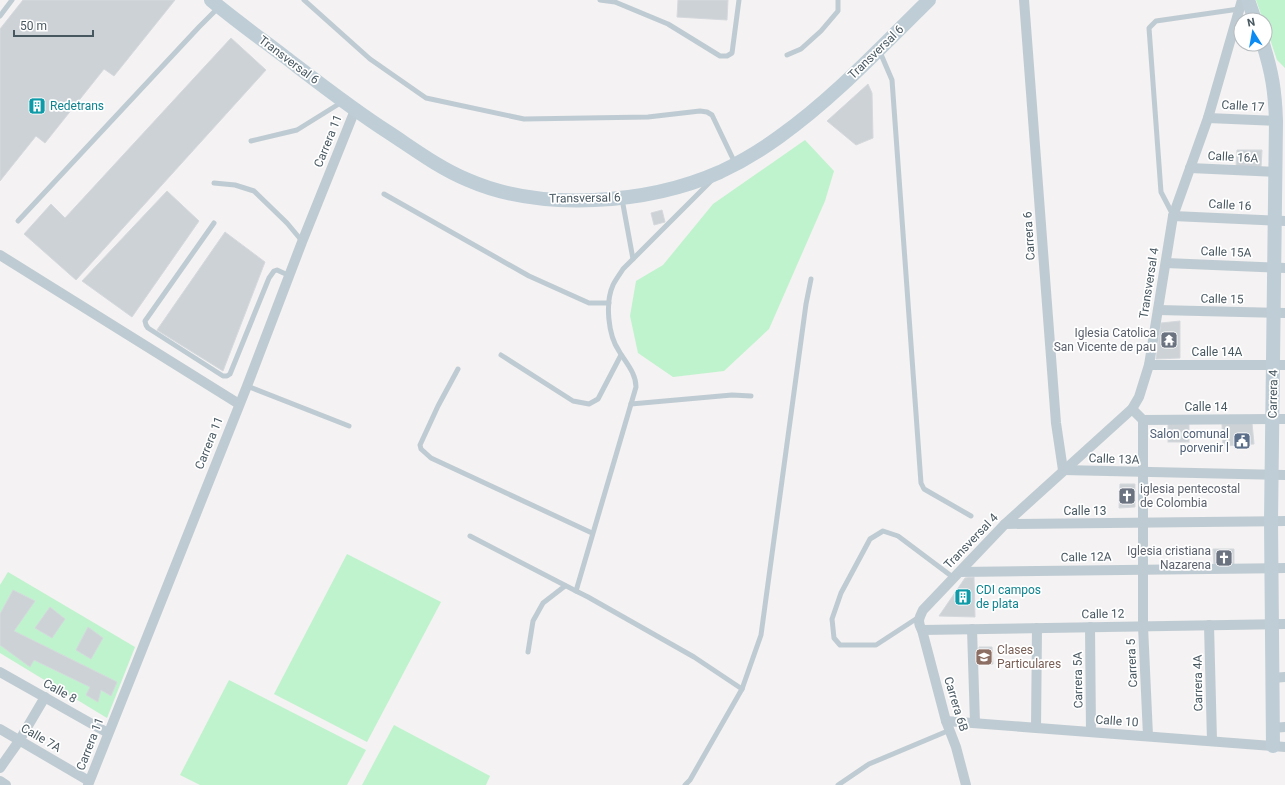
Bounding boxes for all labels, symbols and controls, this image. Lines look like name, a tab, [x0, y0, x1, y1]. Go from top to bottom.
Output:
scale bar	[14, 12, 93, 38]
north arrow	[1233, 12, 1273, 52]
text: N	[1246, 16, 1256, 30]
text: 50 m	[20, 19, 47, 33]
street label: Transversal 6	[845, 22, 907, 82]
street label: Transversal 6	[256, 33, 322, 87]
building icon: Redetrans	[27, 96, 47, 116]
street label: Calle 17	[1221, 98, 1265, 114]
place label: Redetrans	[50, 99, 104, 113]
street label: Carrera 11	[311, 113, 345, 169]
street label: Calle 16A	[1207, 149, 1259, 165]
street label: Transversal 6	[549, 190, 621, 206]
street label: Calle 16	[1208, 197, 1252, 213]
street label: Carrera 6	[1020, 211, 1038, 261]
street label: Calle 15A	[1200, 244, 1252, 260]
street label: Transversal 4	[1136, 246, 1162, 319]
street label: Calle 15	[1200, 292, 1244, 306]
place label: Iglesia Catolica San Vicente de pau	[1054, 326, 1156, 354]
temple icon: Iglesia Catolica San Vicente de pau	[1159, 330, 1179, 350]
street label: Calle 14A	[1192, 345, 1243, 359]
street label: Carrera 4	[1266, 369, 1280, 419]
street label: Calle 14	[1184, 400, 1228, 414]
street label: Carrera 11	[192, 415, 226, 471]
place label: Salon comunal porvenir l	[1150, 427, 1229, 455]
public building icon: Salon comunal porvenir l	[1232, 431, 1252, 451]
street label: Calle 13A	[1088, 451, 1140, 467]
place label: iglesia pentecostal de Colombia	[1140, 482, 1240, 510]
church icon: iglesia pentecostal de Colombia	[1117, 486, 1137, 506]
street label: Calle 13	[1063, 504, 1107, 518]
street label: Transversal 4	[941, 510, 1001, 572]
place label: Iglesia cristiana Nazarena	[1127, 544, 1211, 572]
church icon: Iglesia cristiana Nazarena	[1214, 548, 1234, 568]
street label: Calle 12A	[1060, 550, 1112, 564]
place label: CDI campos de plata	[976, 583, 1041, 611]
building icon: CDI campos de plata	[953, 587, 973, 607]
street label: Calle 12	[1081, 607, 1125, 621]
street label: Carrera 5	[1124, 638, 1140, 688]
place label: Clases Particulares	[997, 643, 1061, 671]
school or university icon: Clases Particulares	[974, 647, 994, 667]
street label: Carrera 5A	[1071, 651, 1085, 708]
street label: Carrera 4A	[1191, 654, 1205, 711]
street label: Carrera 6B	[941, 675, 971, 733]
street label: Calle 8	[41, 676, 79, 706]
street label: Calle 10	[1095, 713, 1139, 730]
street label: Carrera 11	[74, 716, 106, 772]
street label: Calle 7A	[18, 721, 64, 755]

